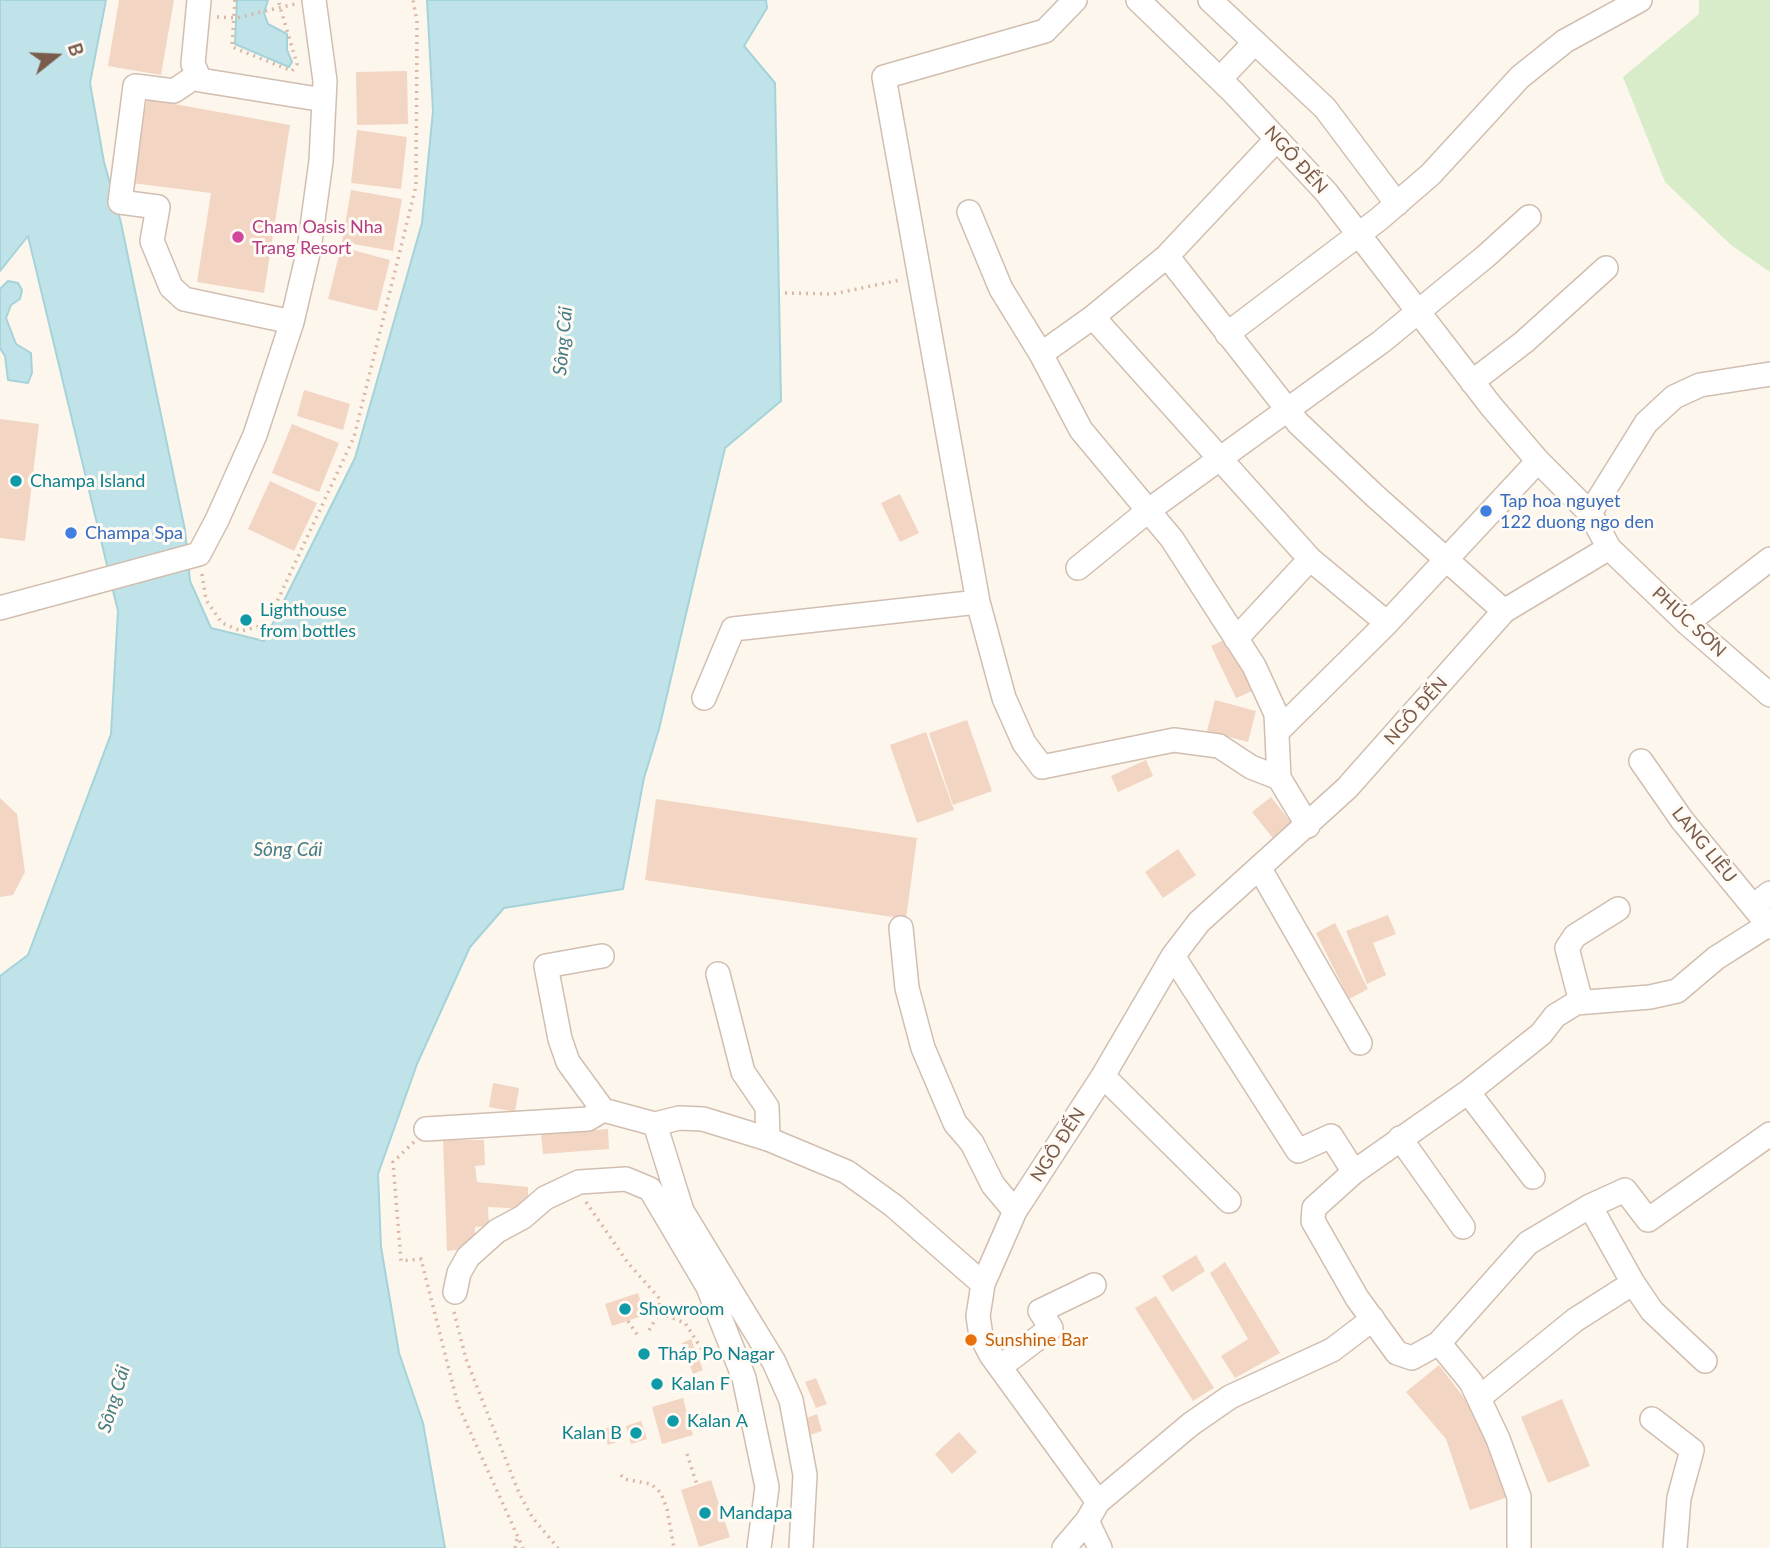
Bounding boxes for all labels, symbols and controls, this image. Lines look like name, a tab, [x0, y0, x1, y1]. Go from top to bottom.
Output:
north arrow	[21, 21, 91, 91]
text: B	[64, 40, 89, 59]
street label: NGÔ ĐẾN	[1260, 122, 1332, 198]
place label: Cham Oasis Nha Trang Resort	[252, 216, 383, 258]
marker: Cham Oasis Nha Trang Resort	[230, 229, 246, 245]
water label: Sông Cái	[549, 306, 577, 376]
place label: Champa Island	[30, 470, 145, 492]
marker: Champa Island	[8, 473, 24, 489]
place label: Tap hoa nguyet 122 duong ngo den	[1500, 490, 1654, 532]
marker: Tap hoa nguyet 122 duong ngo den	[1478, 503, 1494, 519]
place label: Champa Spa	[85, 522, 183, 544]
marker: Champa Spa	[63, 525, 79, 541]
street label: PHÚC SƠN	[1648, 582, 1730, 662]
place label: Lighthouse from bottles	[260, 599, 356, 642]
marker: Lighthouse from bottles	[238, 612, 254, 628]
street label: NGÔ ĐẾN	[1380, 673, 1452, 749]
street label: LANG LIÊU	[1667, 803, 1741, 887]
water label: Sông Cái	[254, 839, 322, 861]
street label: NGÔ ĐẾN	[1026, 1104, 1090, 1186]
place label: Showroom	[639, 1298, 724, 1320]
marker: Showroom	[617, 1301, 633, 1317]
place label: Sunshine Bar	[985, 1329, 1088, 1351]
marker: Sunshine Bar	[963, 1332, 979, 1348]
place label: Tháp Po Nagar	[658, 1343, 775, 1365]
marker: Tháp Po Nagar	[636, 1346, 652, 1362]
water label: Sông Cái	[93, 1363, 135, 1435]
place label: Kalan F	[671, 1373, 730, 1395]
marker: Kalan F	[649, 1376, 665, 1392]
place label: Kalan A	[687, 1410, 748, 1432]
marker: Kalan A	[665, 1413, 681, 1429]
place label: Kalan B	[562, 1422, 622, 1444]
marker: Kalan B	[628, 1425, 644, 1441]
place label: Mandapa	[719, 1502, 792, 1524]
marker: Mandapa	[697, 1505, 713, 1521]

